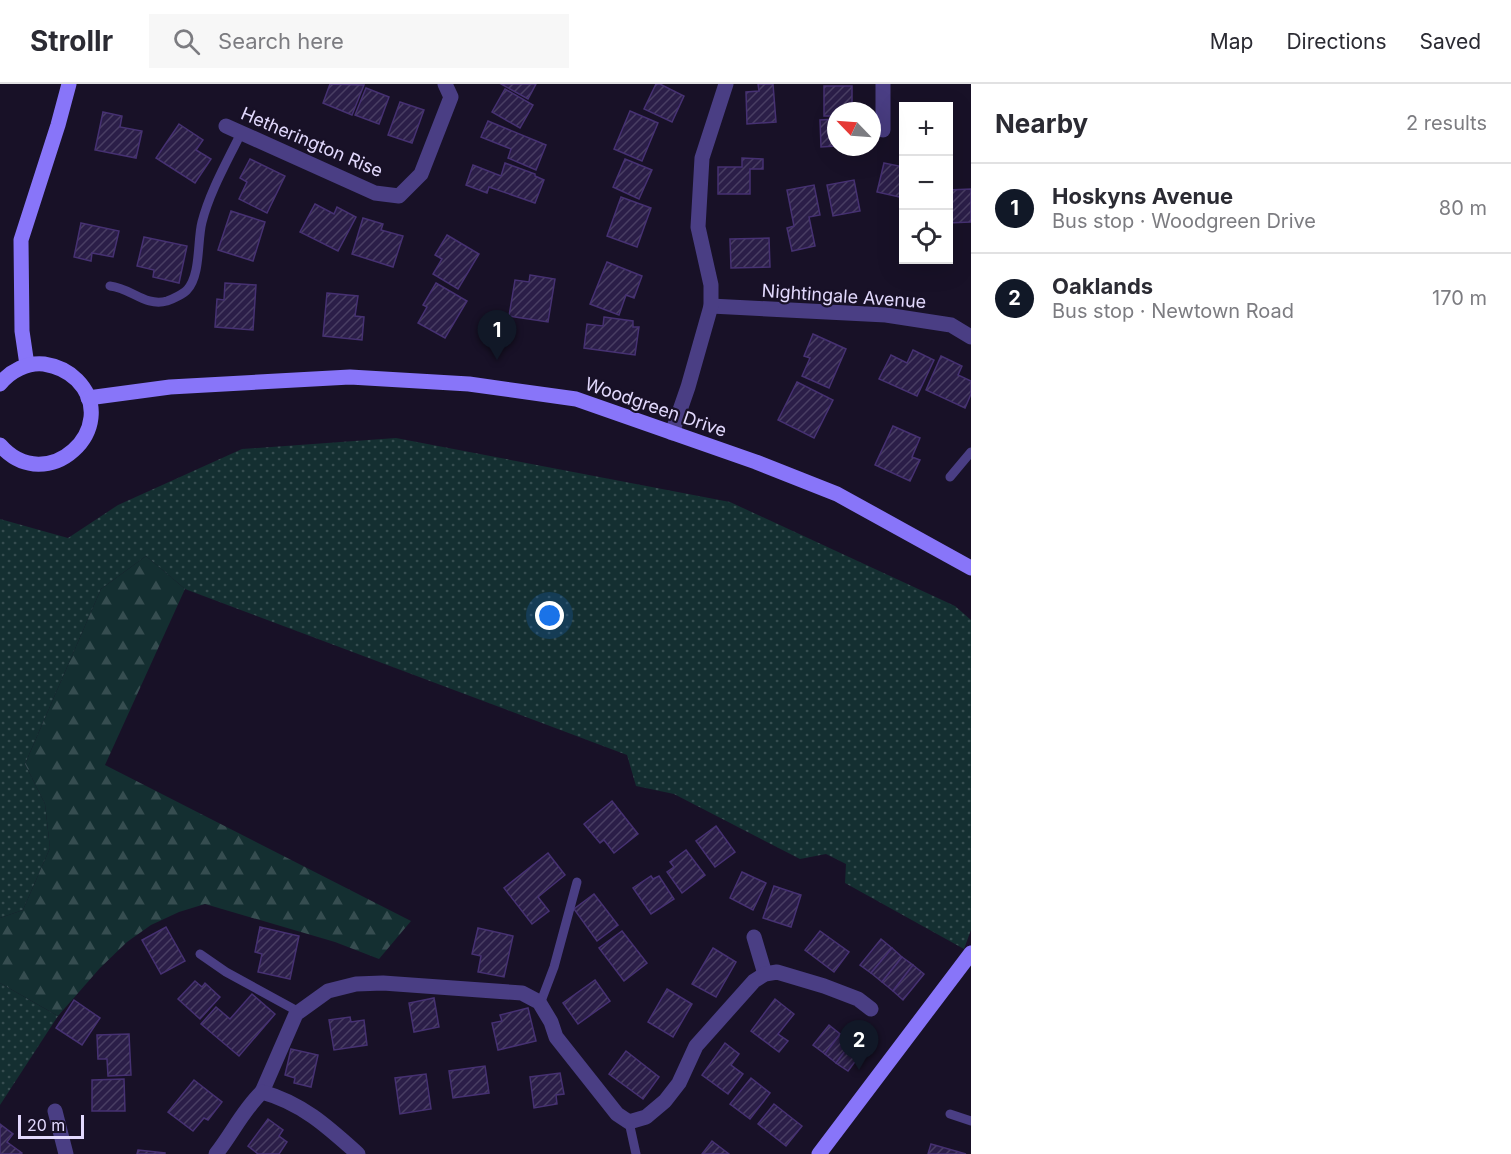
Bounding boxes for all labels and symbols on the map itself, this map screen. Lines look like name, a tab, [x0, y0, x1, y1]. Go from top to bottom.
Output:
north arrow	[827, 102, 881, 156]
street label: Hetherington Rise	[238, 103, 386, 181]
street label: Nightingale Avenue	[761, 280, 927, 312]
pin: 1	[478, 310, 516, 360]
street label: Woodgreen Drive	[582, 373, 730, 441]
your location	[535, 601, 564, 630]
pin: 2	[840, 1020, 878, 1070]
scale bar	[18, 1112, 84, 1140]

